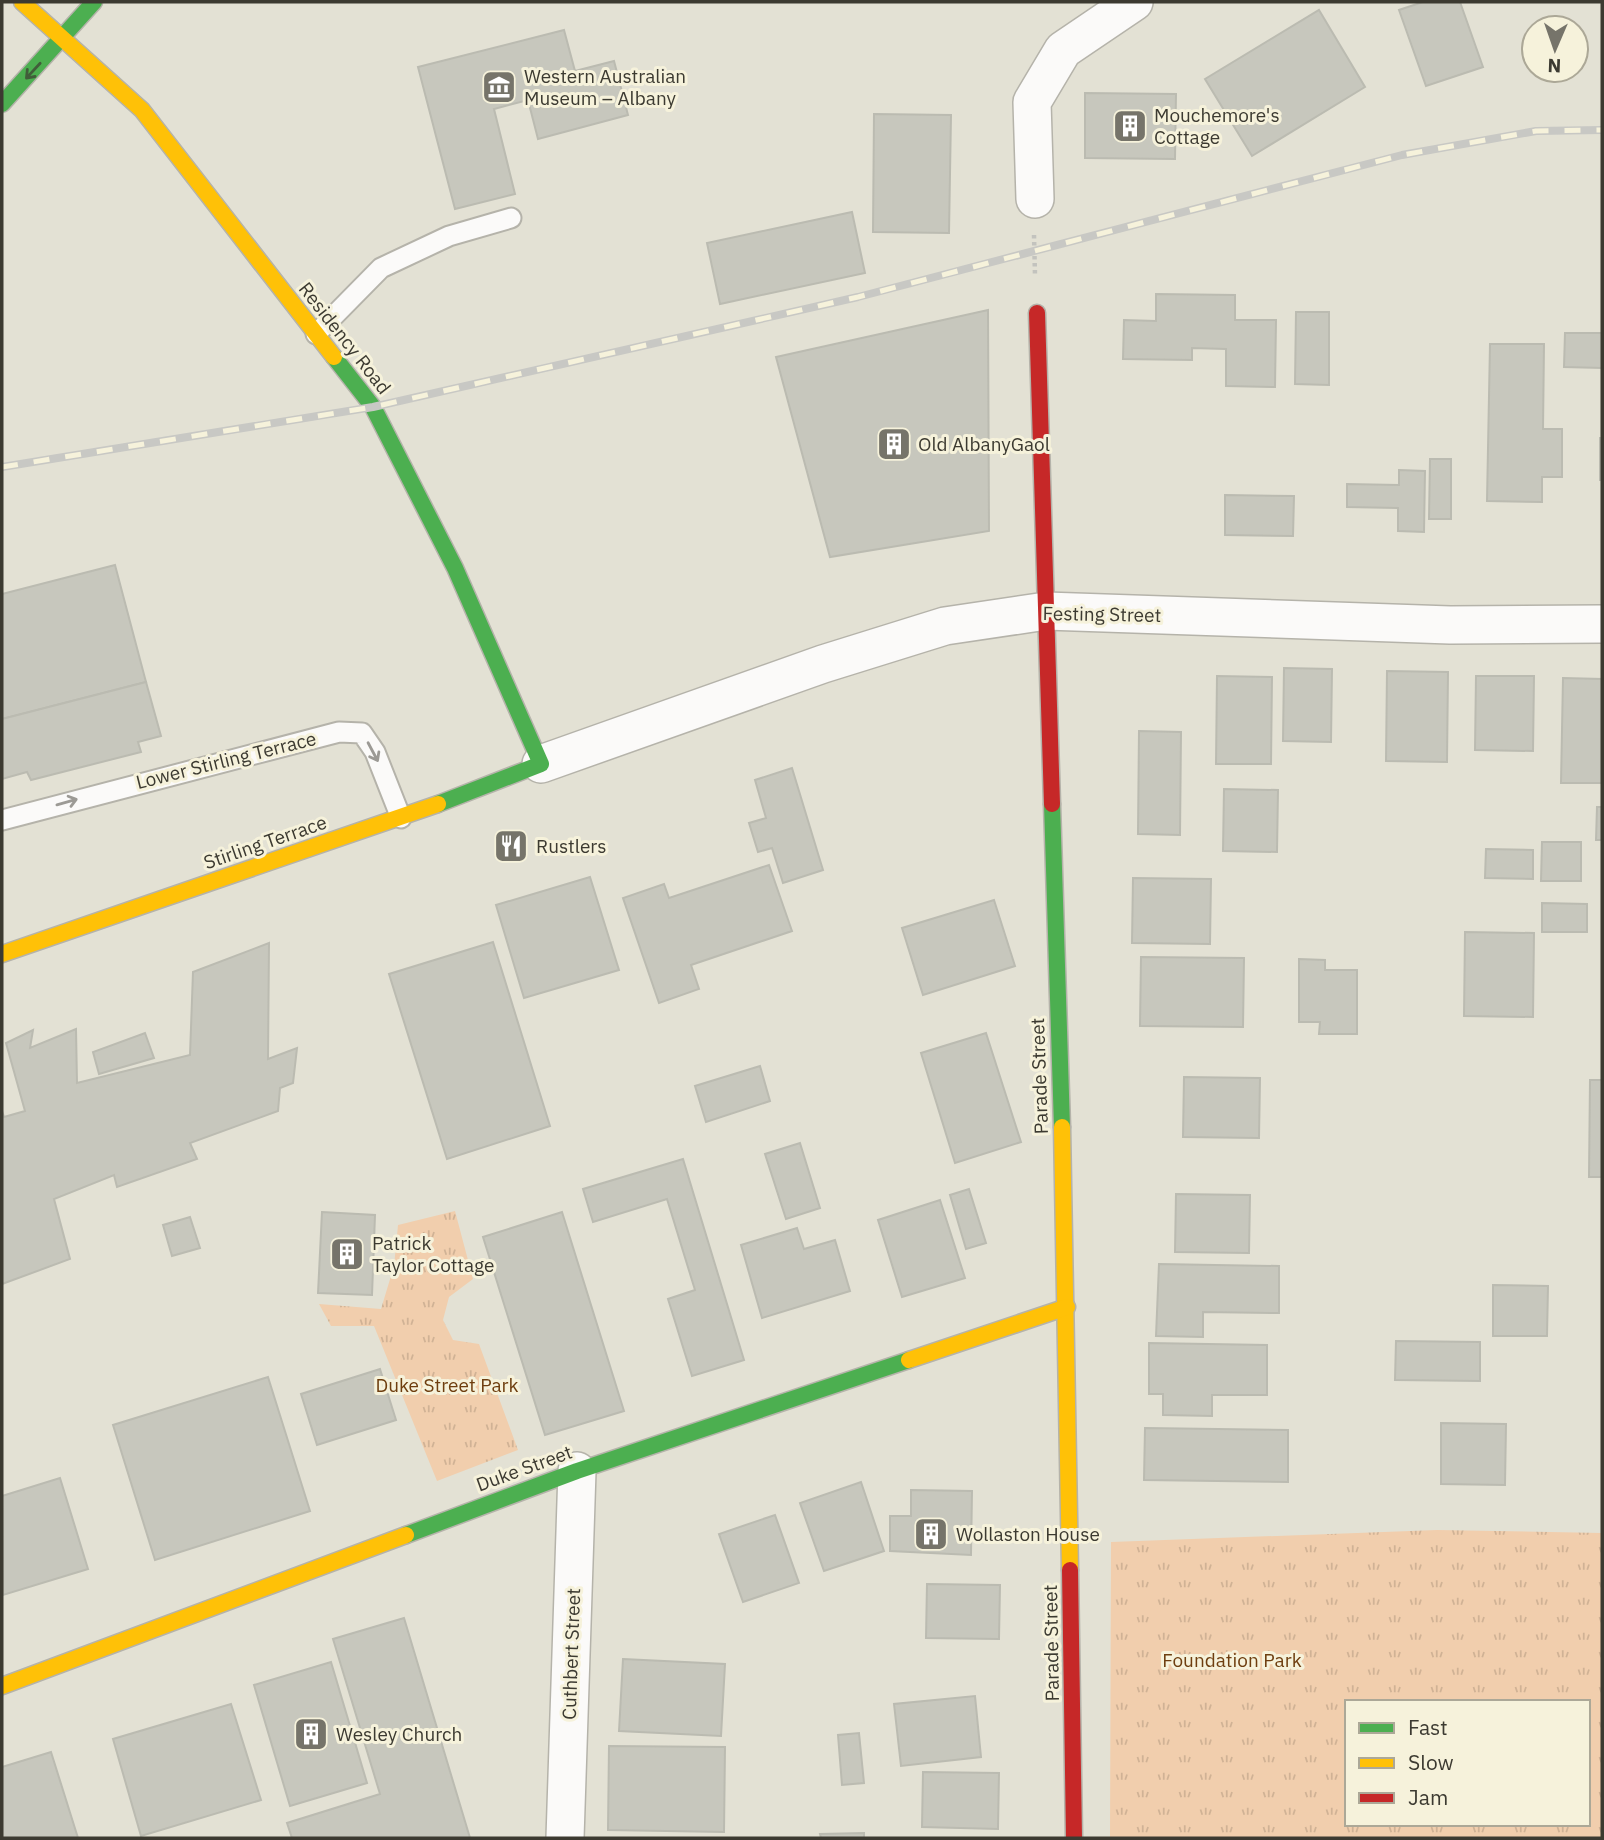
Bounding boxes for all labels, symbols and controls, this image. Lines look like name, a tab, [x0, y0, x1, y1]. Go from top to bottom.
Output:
north arrow	[1520, 14, 1590, 84]
text: N	[1547, 54, 1562, 78]
one-way arrow	[24, 63, 41, 80]
place label: Western Australian Museum – Albany	[524, 64, 686, 110]
museum icon: Western Australian Museum – Albany	[480, 68, 518, 106]
place label: Mouchemore's Cottage	[1154, 103, 1280, 149]
building icon: Mouchemore's Cottage	[1111, 107, 1149, 145]
street label: Residency Road	[294, 277, 396, 399]
building icon: Old AlbanyGaol	[875, 425, 913, 463]
place label: Old AlbanyGaol	[918, 432, 1050, 456]
street label: Festing Street	[1043, 601, 1161, 627]
street label: Lower Stirling Terrace	[133, 726, 319, 794]
one-way arrow	[367, 741, 381, 762]
one-way arrow	[56, 794, 78, 807]
street label: Stirling Terrace	[200, 810, 330, 874]
restaurant icon: Rustlers	[492, 827, 530, 865]
place label: Rustlers	[536, 834, 607, 858]
street label: Parade Street	[1025, 1017, 1053, 1135]
place label: Patrick Taylor Cottage	[372, 1231, 494, 1277]
building icon: Patrick Taylor Cottage	[328, 1235, 366, 1273]
park label: Duke Street Park	[375, 1373, 519, 1397]
street label: Duke Street	[473, 1440, 575, 1496]
building icon: Wollaston House	[912, 1515, 950, 1553]
place label: Wollaston House	[956, 1522, 1100, 1546]
street label: Parade Street	[1038, 1585, 1064, 1701]
street label: Cuthbert Street	[557, 1588, 585, 1720]
park label: Foundation Park	[1162, 1648, 1302, 1672]
legend	[1345, 1700, 1590, 1826]
text: Fast	[1408, 1713, 1448, 1741]
building icon: Wesley Church	[292, 1715, 330, 1753]
place label: Wesley Church	[336, 1722, 462, 1746]
text: Slow	[1408, 1748, 1454, 1776]
text: Jam	[1408, 1783, 1448, 1811]

